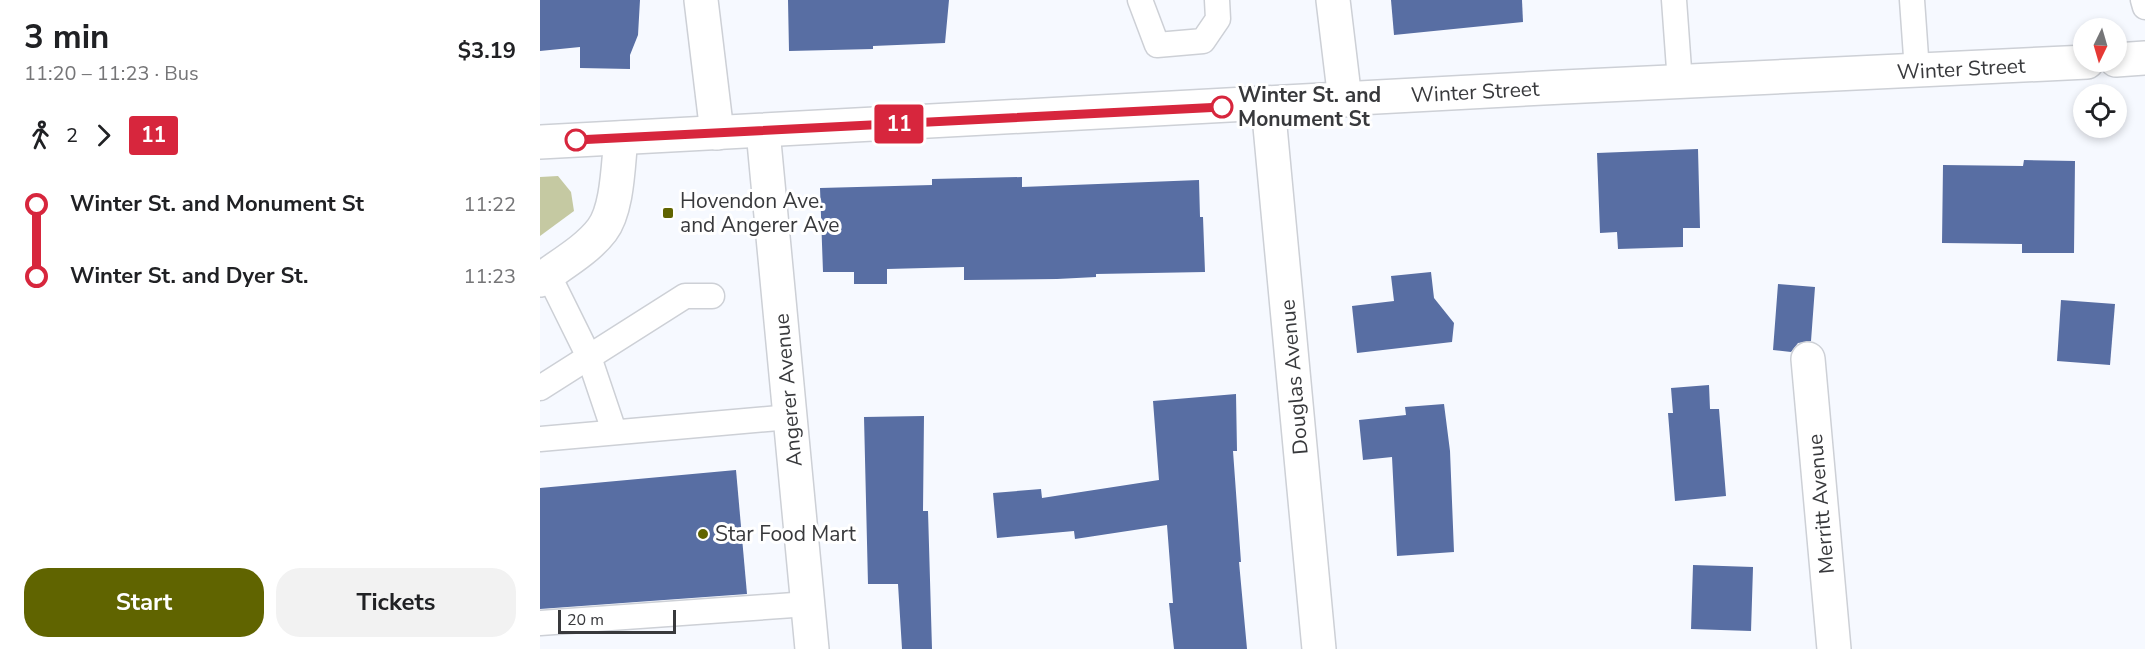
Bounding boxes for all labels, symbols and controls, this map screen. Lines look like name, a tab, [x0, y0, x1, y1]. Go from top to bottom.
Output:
text: 3 min	[24, 15, 109, 60]
north arrow	[2073, 18, 2127, 72]
map controls	[2073, 18, 2127, 138]
text: $3.19	[458, 36, 516, 66]
street label: Winter Street	[1896, 52, 2027, 86]
text: 11:20 – 11:23 · Bus	[24, 60, 199, 87]
street label: Winter Street	[1410, 75, 1541, 109]
place label: Winter St. and Monument St	[1238, 81, 1381, 133]
button: locate	[2073, 84, 2127, 138]
marker: Winter St. and Monument St	[1211, 96, 1233, 118]
line badge: 11	[872, 104, 926, 144]
text: 11	[886, 110, 912, 138]
icon: walk	[24, 119, 57, 152]
icon: forward	[87, 119, 120, 152]
text: 11	[141, 121, 166, 149]
text: 2	[66, 122, 78, 149]
unlabelled marker	[565, 129, 587, 151]
place label: Hovendon Ave. and Angerer Ave	[680, 187, 839, 239]
text: Winter St. and Monument St	[70, 189, 364, 219]
text: 11:22	[463, 191, 516, 218]
marker: Hovendon Ave. and Angerer Ave	[661, 206, 675, 220]
text: Winter St. and Dyer St.	[70, 261, 309, 291]
text: 11:23	[463, 263, 516, 290]
street label: Douglas Avenue	[1273, 298, 1315, 456]
street label: Angerer Avenue	[767, 312, 809, 468]
street label: Merritt Avenue	[1801, 433, 1841, 575]
place label: Star Food Mart	[715, 520, 857, 548]
marker: Star Food Mart	[696, 527, 710, 541]
button: Start	[24, 568, 264, 637]
button: Tickets	[276, 568, 516, 637]
scale bar	[558, 607, 676, 634]
text: 20 m	[567, 609, 604, 631]

